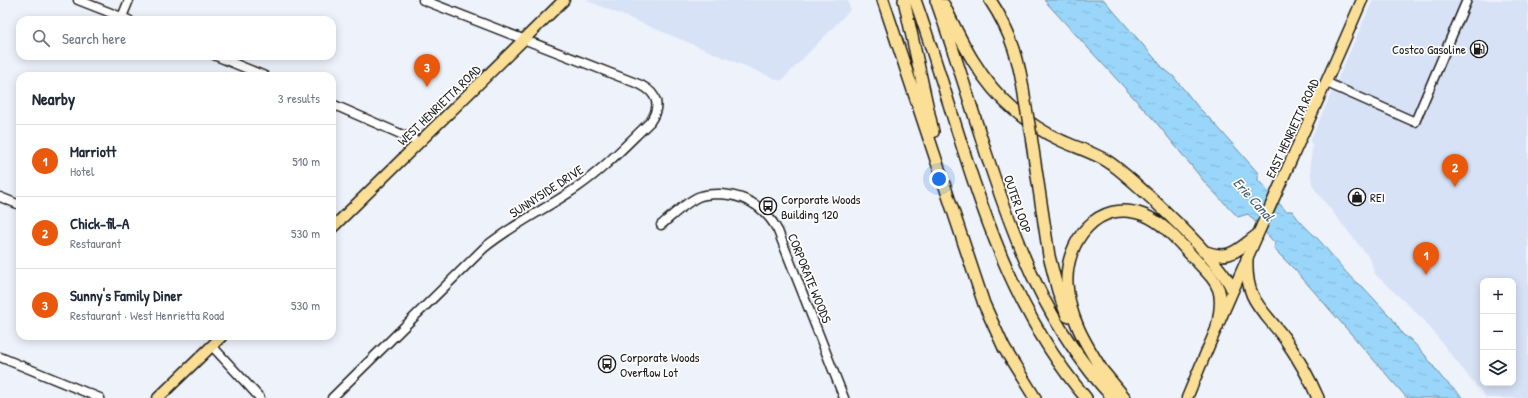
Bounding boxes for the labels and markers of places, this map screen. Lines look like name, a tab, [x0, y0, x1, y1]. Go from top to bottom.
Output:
fuel station icon: Costco Gasoline	[1469, 39, 1489, 59]
place label: Costco Gasoline	[1392, 40, 1466, 58]
pin: 3	[414, 54, 440, 87]
pin: 2	[1442, 154, 1468, 187]
shop icon: REI	[1347, 187, 1367, 207]
place label: REI	[1370, 188, 1385, 206]
place label: Corporate Woods Building 120	[781, 190, 860, 223]
bus stop icon: Corporate Woods Building 120	[758, 196, 778, 216]
pin: 1	[1413, 242, 1439, 275]
place label: Corporate Woods Overflow Lot	[620, 348, 699, 381]
bus stop icon: Corporate Woods Overflow Lot	[597, 354, 617, 374]

